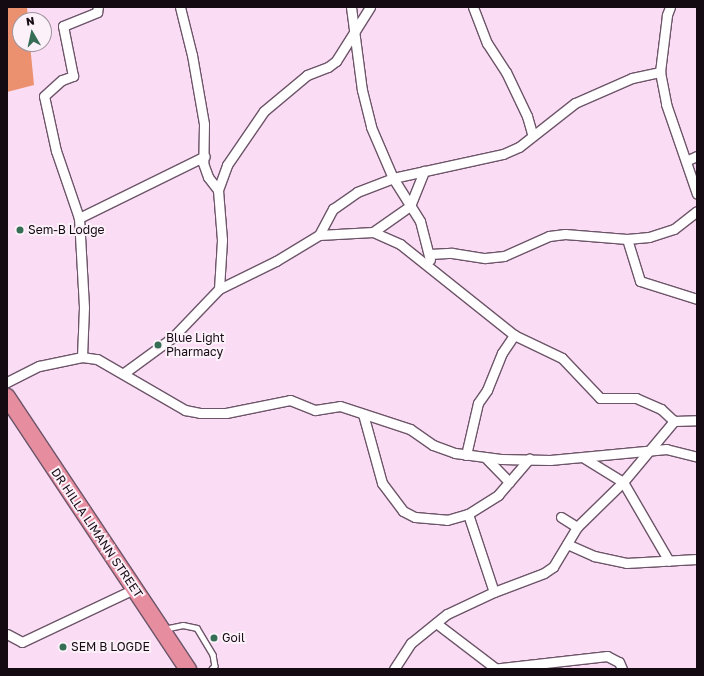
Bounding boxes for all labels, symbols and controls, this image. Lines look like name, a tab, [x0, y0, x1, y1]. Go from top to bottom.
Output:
north arrow	[12, 12, 52, 52]
text: N	[25, 14, 35, 28]
place label: Sem-B Lodge	[28, 223, 104, 237]
marker: Sem-B Lodge	[15, 225, 25, 235]
place label: Blue Light Pharmacy	[166, 331, 225, 359]
marker: Blue Light Pharmacy	[153, 340, 163, 350]
street label: DR HILLA LIMANN STREET	[48, 466, 146, 600]
place label: Goil	[222, 631, 245, 645]
marker: Goil	[209, 633, 219, 643]
place label: SEM B LOGDE	[71, 640, 150, 654]
marker: SEM B LOGDE	[58, 642, 68, 652]

